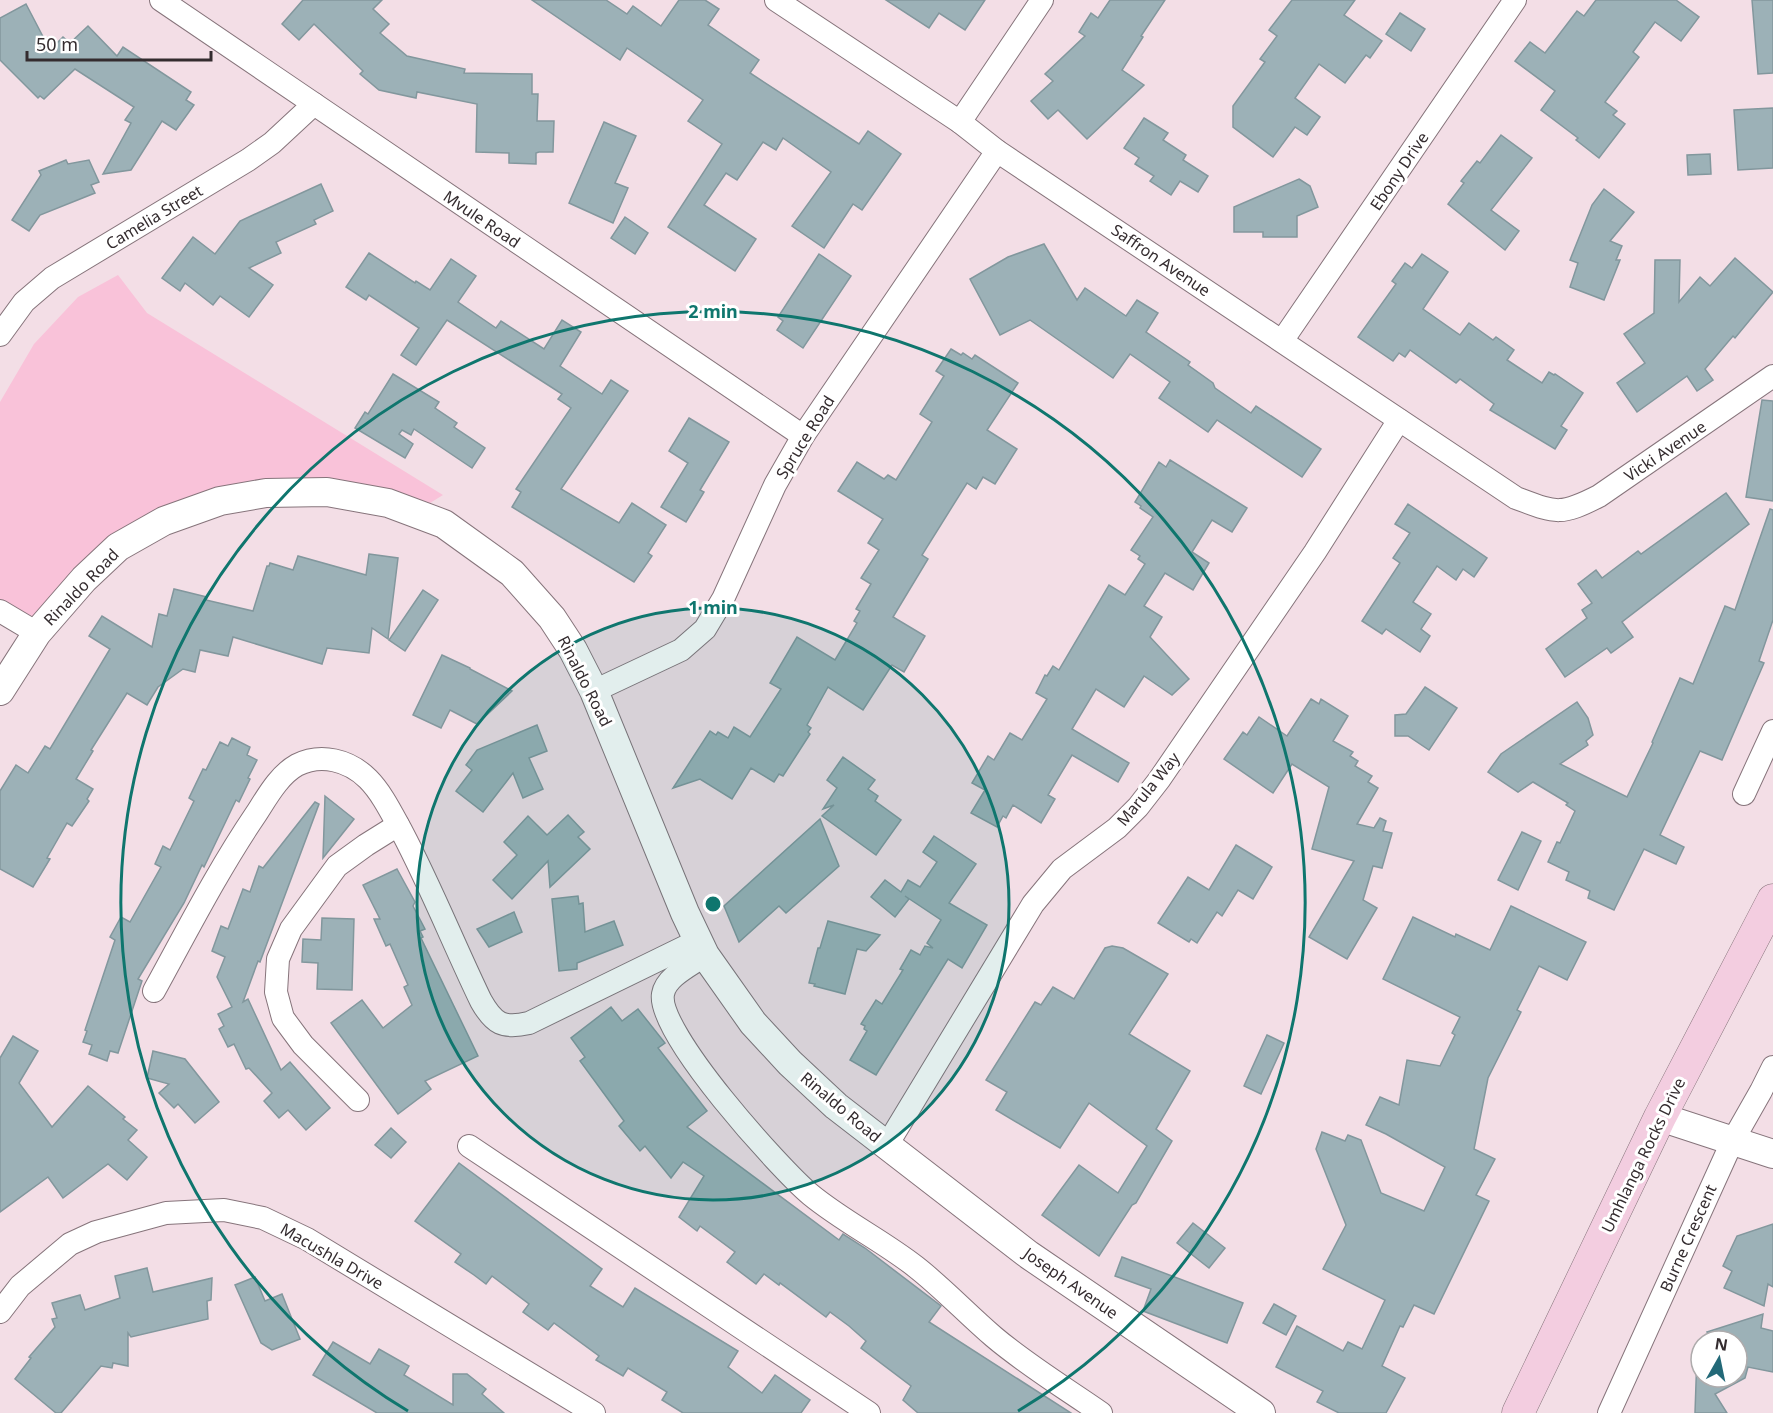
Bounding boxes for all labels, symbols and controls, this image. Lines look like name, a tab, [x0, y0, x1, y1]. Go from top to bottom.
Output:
scale bar	[27, 24, 212, 62]
text: 50 m	[36, 32, 78, 56]
street label: Ebony Drive	[1365, 127, 1433, 215]
street label: Camelia Street	[102, 179, 207, 255]
street label: Mvule Road	[439, 185, 525, 253]
street label: Saffron Avenue	[1107, 219, 1215, 301]
text: 2 min	[688, 299, 738, 323]
street label: Spruce Road	[771, 391, 839, 483]
street label: Vicki Avenue	[1620, 415, 1710, 487]
street label: Rinaldo Road	[39, 544, 123, 630]
text: 1 min	[688, 595, 738, 619]
street label: Rinaldo Road	[553, 632, 617, 730]
street label: Marula Way	[1111, 747, 1185, 830]
centre of rings	[703, 894, 723, 914]
street label: Rinaldo Road	[796, 1067, 886, 1147]
street label: Umhlanga Rocks Drive	[1596, 1074, 1690, 1236]
street label: Burne Crescent	[1654, 1181, 1722, 1295]
street label: Macushla Drive	[277, 1218, 387, 1294]
street label: Joseph Avenue	[1018, 1241, 1123, 1324]
north arrow	[1689, 1329, 1749, 1389]
text: N	[1713, 1332, 1729, 1356]

